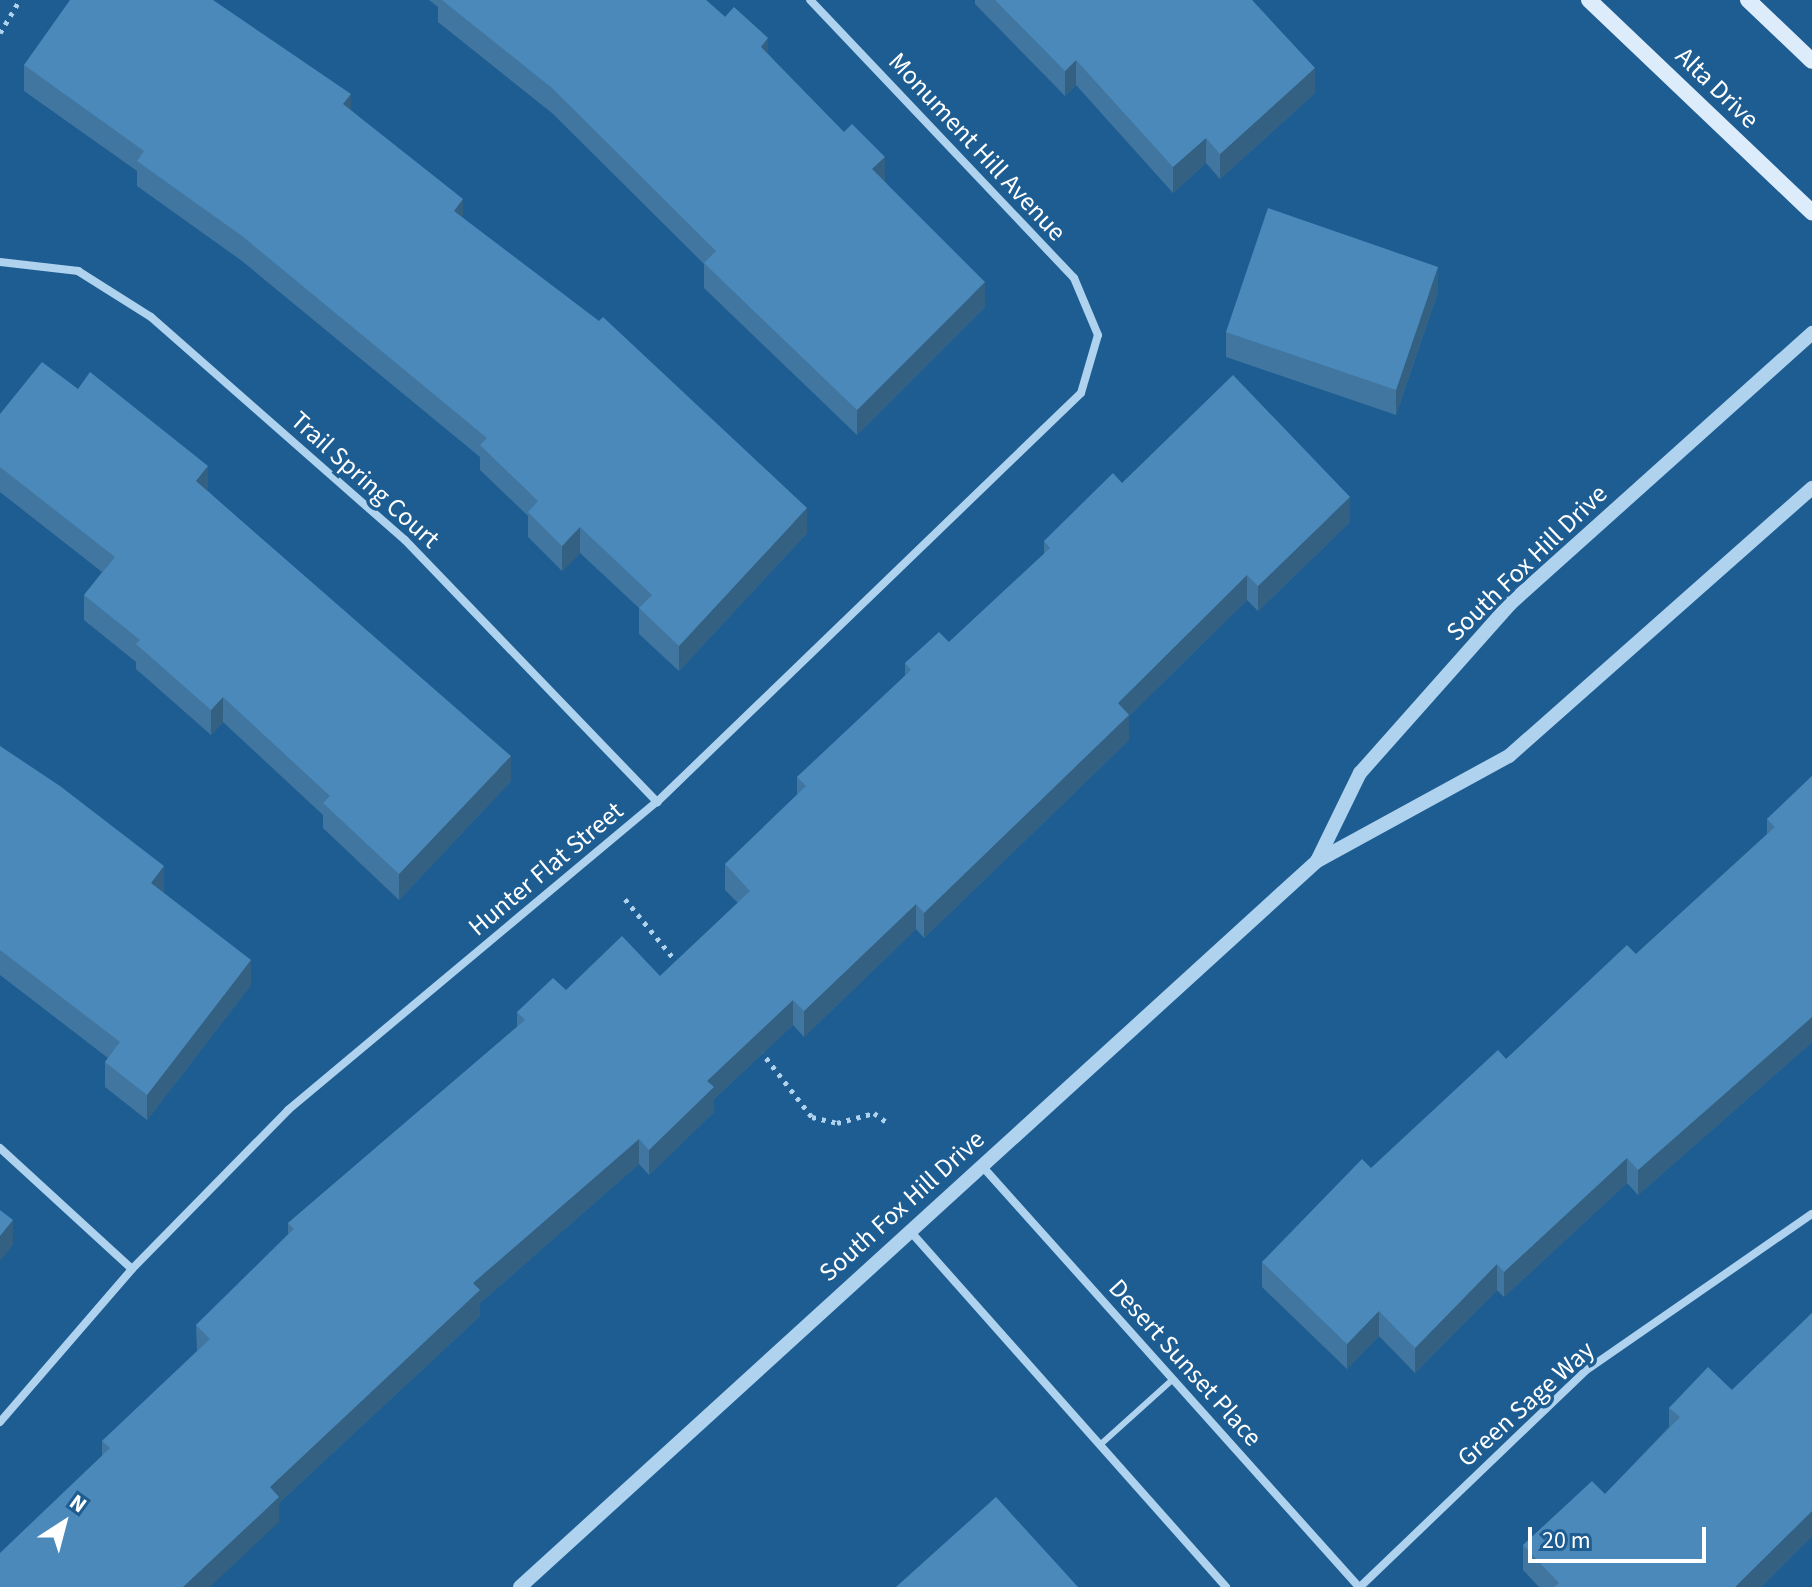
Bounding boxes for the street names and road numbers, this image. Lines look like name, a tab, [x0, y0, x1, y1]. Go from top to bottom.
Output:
street label: Alta Drive	[1669, 41, 1765, 135]
street label: Monument Hill Avenue	[882, 46, 1072, 248]
street label: Trail Spring Court	[284, 405, 446, 555]
street label: South Fox Hill Drive	[1440, 478, 1614, 648]
street label: Hunter Flat Street	[462, 795, 630, 943]
street label: South Fox Hill Drive	[813, 1124, 991, 1288]
street label: Desert Sunset Place	[1102, 1273, 1268, 1453]
street label: Green Sage Way	[1451, 1334, 1601, 1474]

